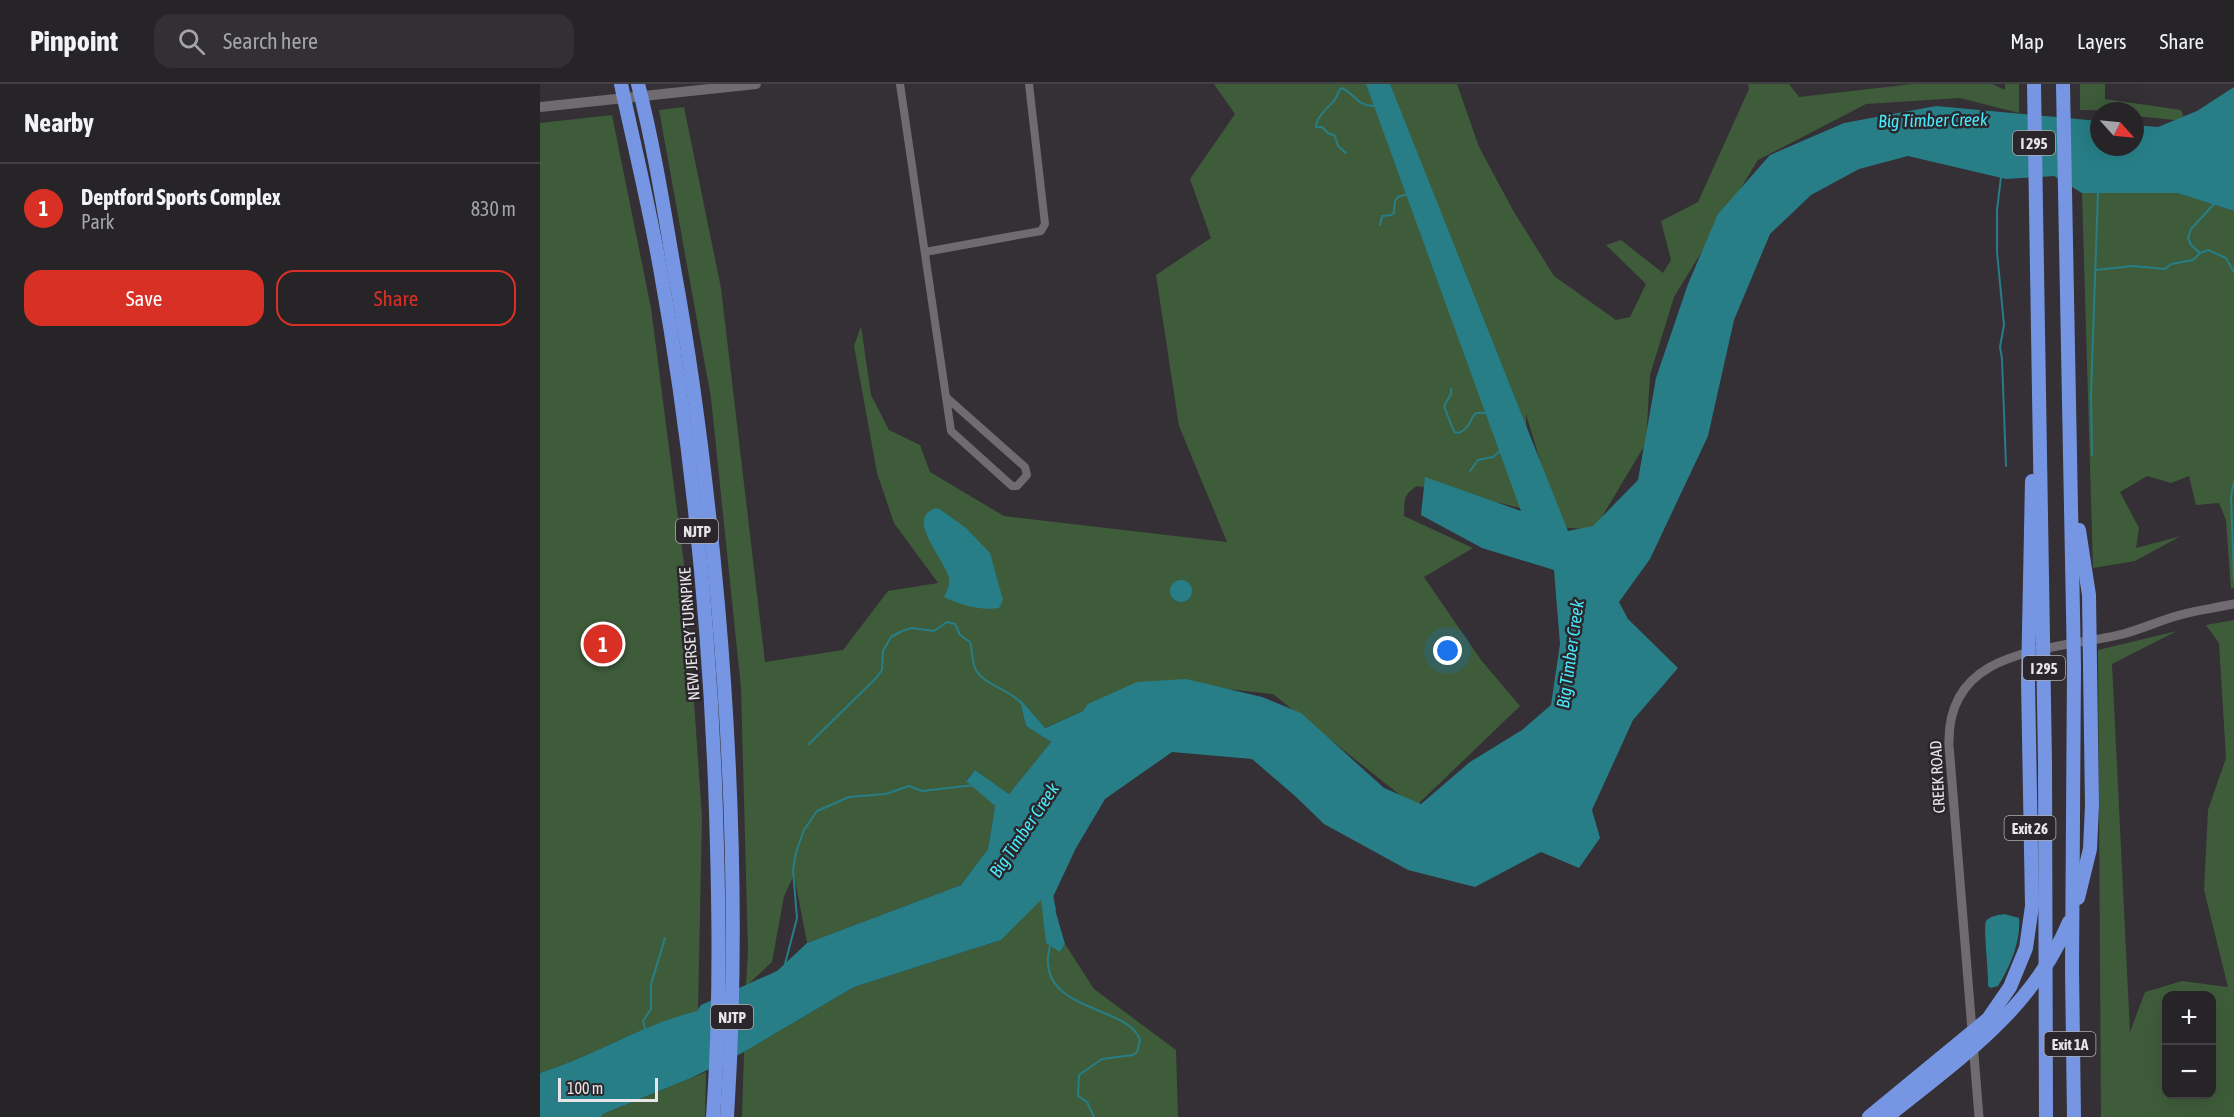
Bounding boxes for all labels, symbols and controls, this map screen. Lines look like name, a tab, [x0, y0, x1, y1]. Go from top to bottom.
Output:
search box	[154, 14, 574, 68]
text: Pinpoint	[30, 25, 118, 57]
icon: search	[175, 25, 208, 58]
text: Search here	[223, 28, 318, 54]
text: Map	[2010, 29, 2044, 53]
text: Layers	[2077, 29, 2127, 53]
text: Share	[2160, 29, 2204, 53]
north arrow	[2090, 102, 2144, 156]
text: Nearby	[24, 108, 94, 138]
water label: Big Timber Creek	[1878, 109, 1989, 131]
road number: I 295	[2013, 131, 2055, 155]
text: Deptford Sports Complex	[81, 184, 281, 210]
text: 1	[39, 197, 48, 220]
text: 830 m	[471, 197, 516, 220]
text: Park	[81, 210, 114, 233]
button: Save	[24, 270, 264, 326]
button: Share	[276, 270, 516, 326]
road number: NJTP	[676, 519, 718, 543]
street label: NEW JERSEY TURNPIKE	[675, 567, 703, 701]
water label: Big Timber Creek	[1552, 597, 1588, 710]
pin: 1	[584, 622, 622, 666]
your location	[1433, 636, 1462, 665]
road number: I 295	[2023, 656, 2065, 680]
street label: CREEK ROAD	[1926, 740, 1948, 814]
water label: Big Timber Creek	[985, 778, 1064, 881]
road number: Exit 26	[2004, 816, 2056, 840]
map controls	[2162, 991, 2216, 1099]
button: +	[2162, 991, 2216, 1045]
road number: NJTP	[711, 1005, 753, 1029]
road number: Exit 1A	[2044, 1032, 2096, 1056]
button: −	[2162, 1045, 2216, 1099]
scale bar	[558, 1075, 658, 1102]
text: 100 m	[567, 1079, 603, 1097]

